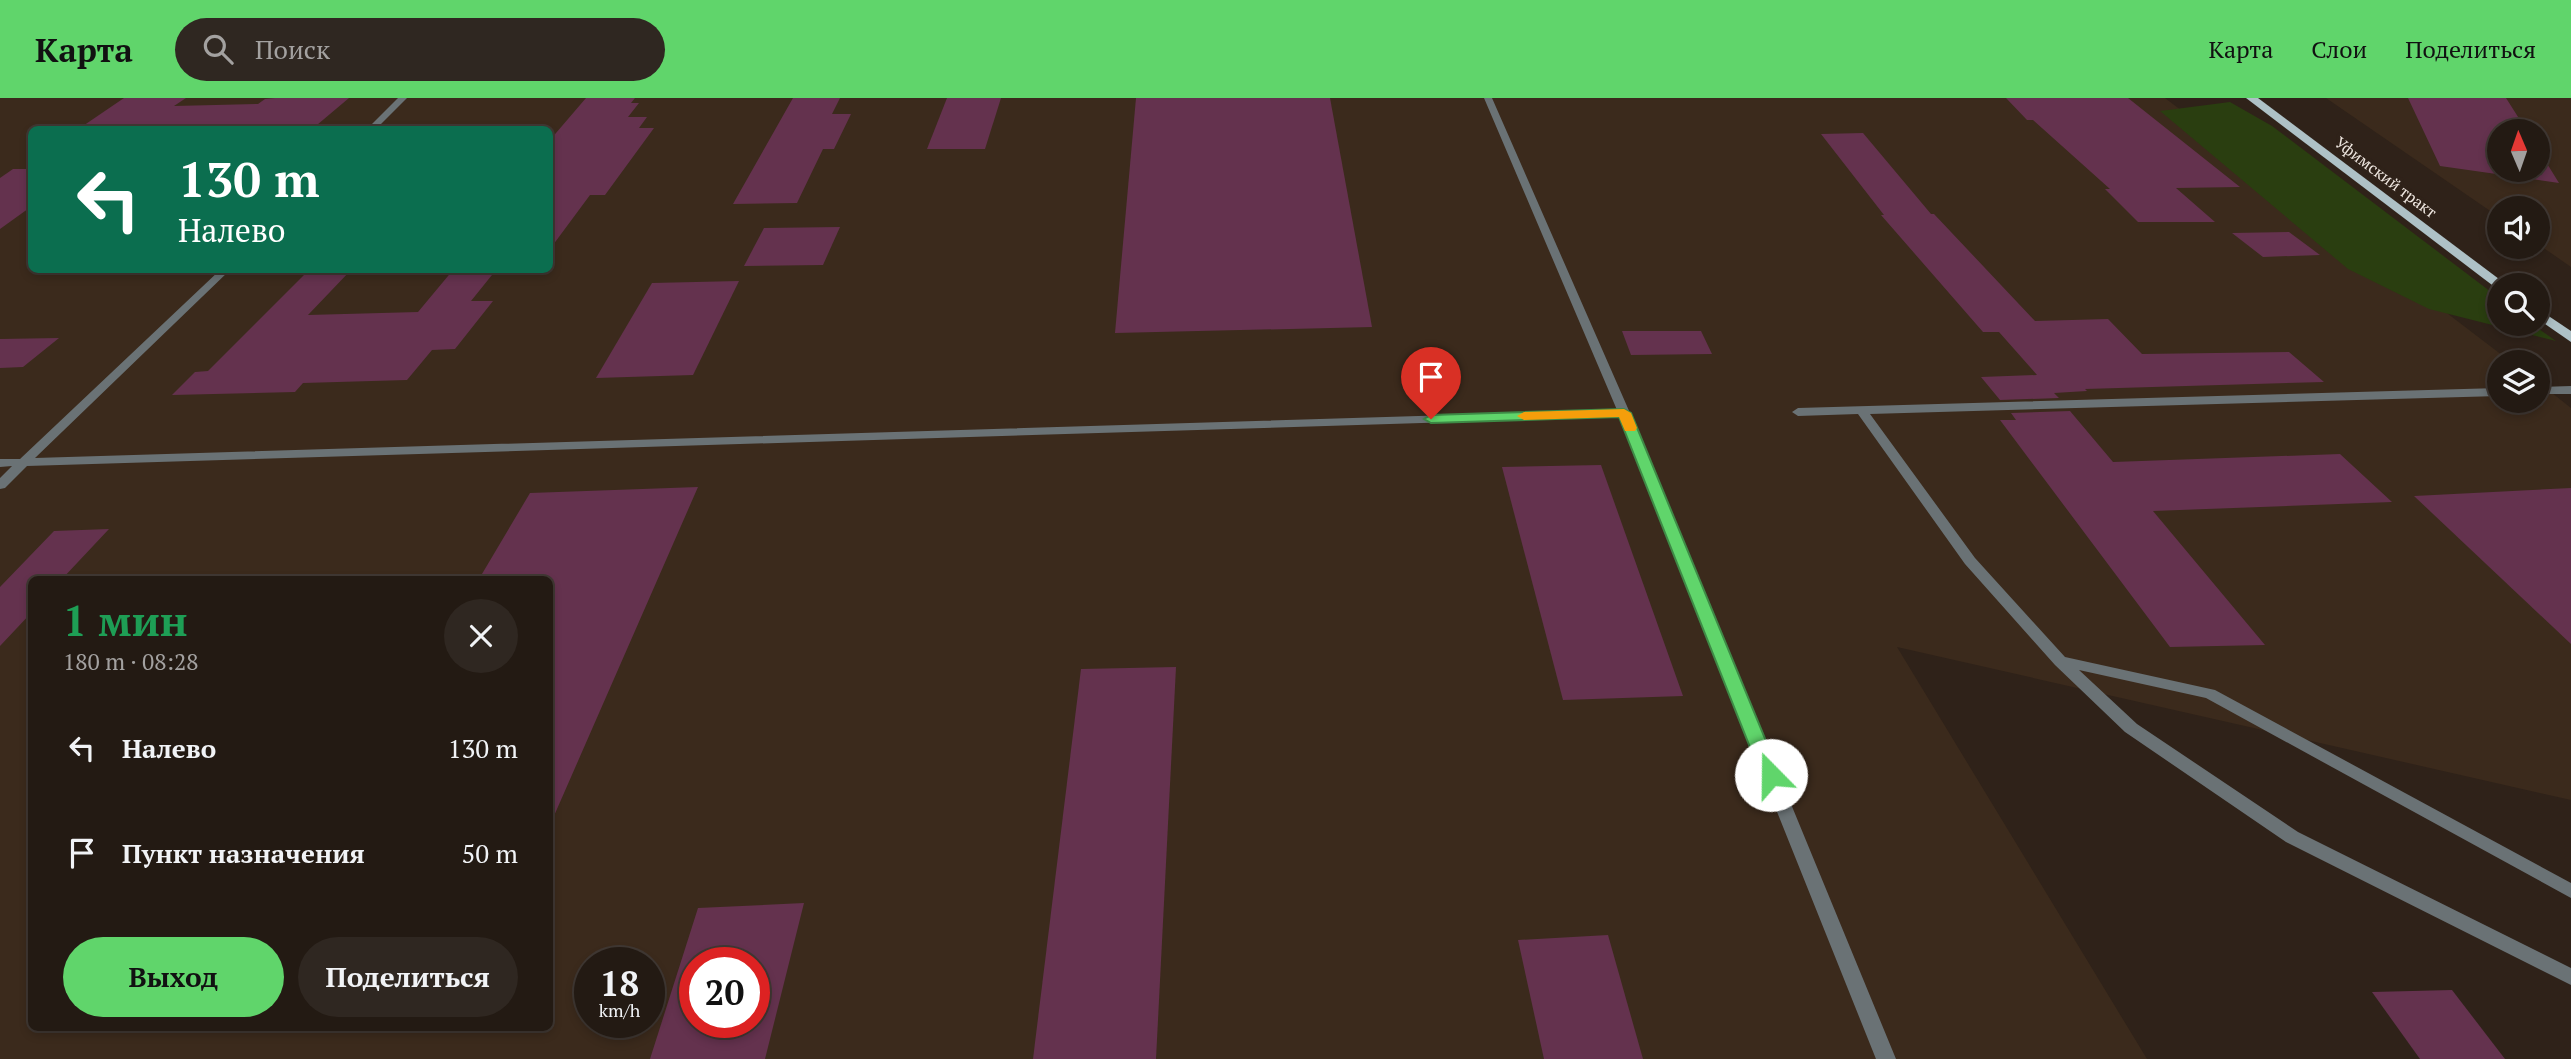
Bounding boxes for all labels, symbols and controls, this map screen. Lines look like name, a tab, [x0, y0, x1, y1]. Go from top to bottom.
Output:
search box	[175, 18, 665, 81]
text: Карта	[35, 28, 133, 71]
icon: search	[199, 30, 237, 68]
text: Поиск	[255, 32, 330, 66]
text: Карта	[2208, 33, 2273, 65]
text: Слои	[2311, 33, 2367, 65]
text: Поделиться	[2405, 33, 2536, 65]
north arrow	[2487, 119, 2550, 182]
map controls	[2487, 119, 2550, 413]
street label: Уфимский тракт	[2330, 131, 2442, 223]
text: 130 m	[178, 146, 320, 211]
icon: left	[63, 154, 154, 245]
button: sound	[2487, 196, 2550, 259]
text: Налево	[178, 209, 286, 251]
button: search	[2487, 273, 2550, 336]
pin	[1401, 347, 1461, 419]
button: layers	[2487, 350, 2550, 413]
icon: arrive	[1412, 358, 1450, 396]
text: 1 мин	[63, 592, 188, 648]
button: close	[444, 599, 518, 673]
text: 180 m · 08:28	[63, 646, 198, 677]
icon: left	[63, 729, 101, 767]
text: Налево	[122, 731, 216, 765]
text: 130 m	[448, 731, 518, 765]
position arrow	[1734, 738, 1808, 812]
icon: arrive	[63, 834, 101, 872]
text: Пункт назначения	[122, 836, 365, 870]
text: 50 m	[462, 836, 518, 870]
button: Выход	[63, 937, 284, 1017]
button: Поделиться	[298, 937, 518, 1017]
speed limit sign: 20	[679, 947, 770, 1038]
text: 18	[600, 960, 639, 1006]
text: km/h	[599, 998, 640, 1022]

